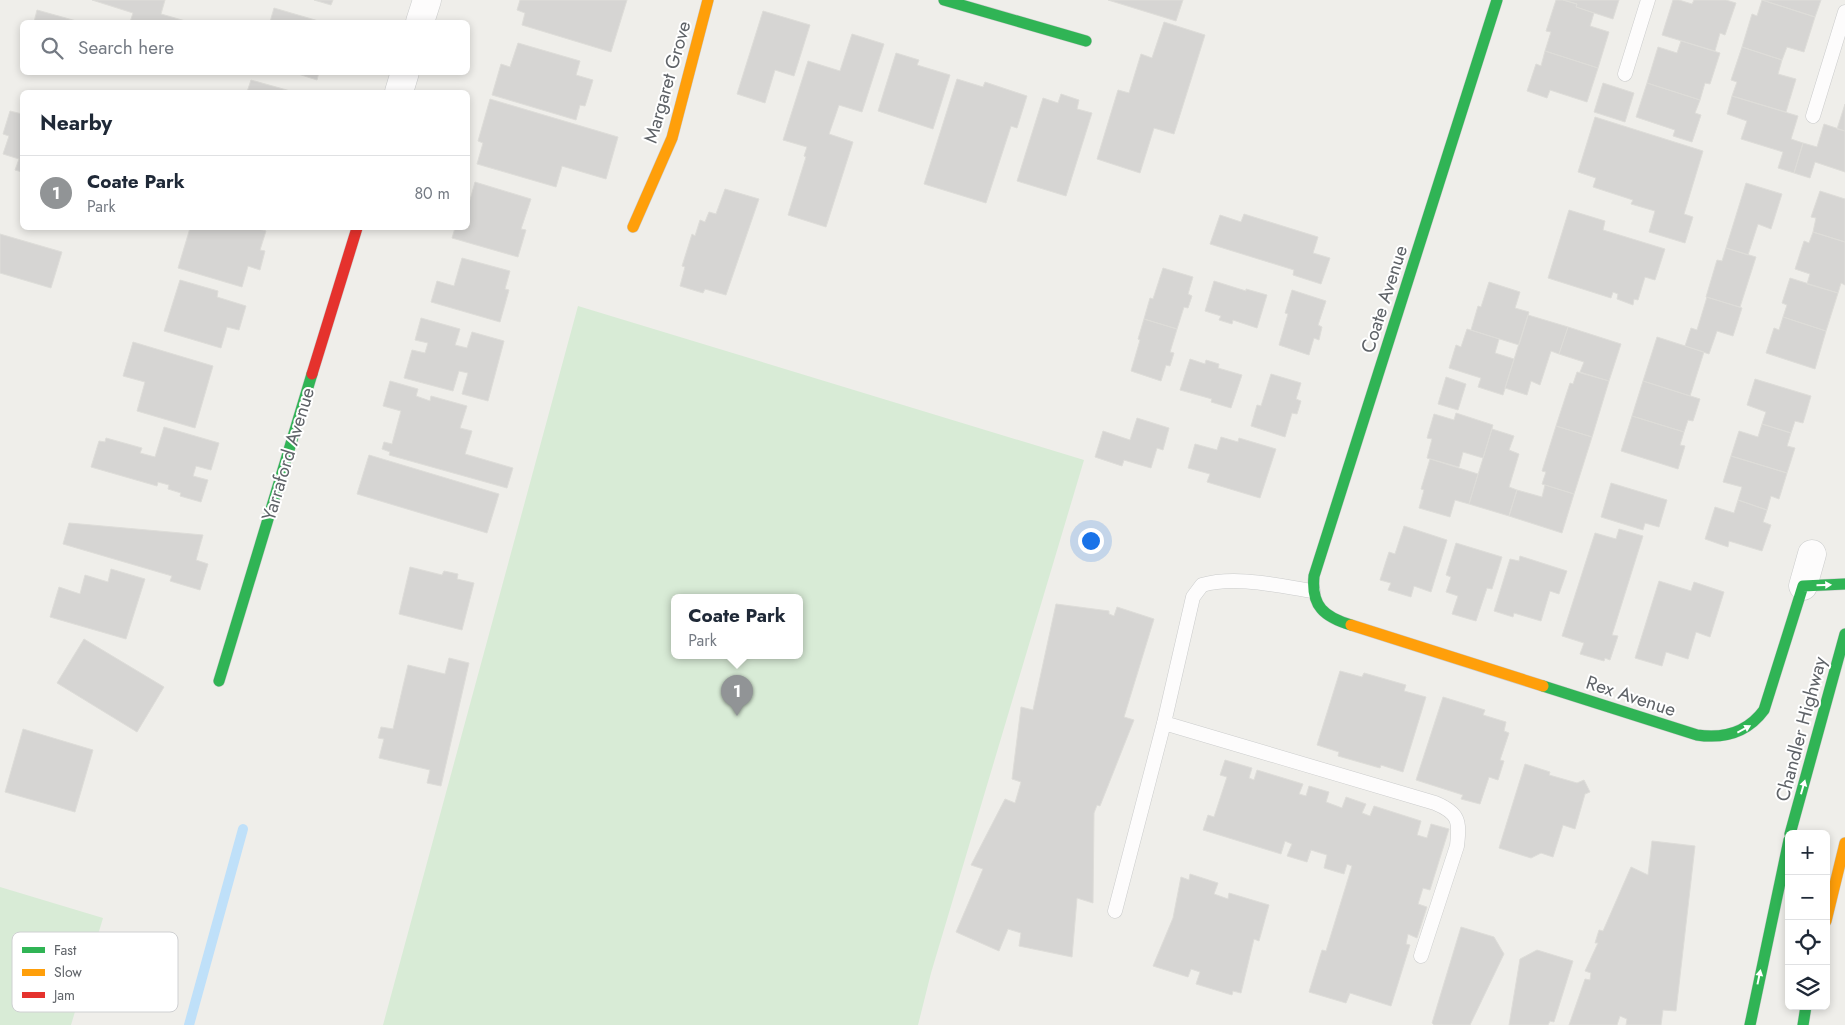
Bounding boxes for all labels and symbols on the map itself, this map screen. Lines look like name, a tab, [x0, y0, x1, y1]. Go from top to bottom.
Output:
street label: Margaret Grove	[637, 18, 697, 146]
street label: Coate Avenue	[1354, 241, 1414, 356]
street label: Yarraford Avenue	[255, 384, 321, 524]
your location	[1078, 528, 1104, 554]
one-way arrow	[1816, 580, 1832, 588]
street label: Chandler Highway	[1769, 653, 1833, 804]
street label: Rex Avenue	[1583, 669, 1680, 723]
pin: 1	[721, 675, 753, 716]
one-way arrow	[1736, 725, 1751, 733]
one-way arrow	[1799, 779, 1807, 794]
legend	[12, 932, 178, 1012]
text: Fast	[54, 940, 77, 960]
text: Slow	[54, 962, 82, 982]
one-way arrow	[1756, 969, 1764, 985]
text: Jam	[52, 985, 75, 1005]

